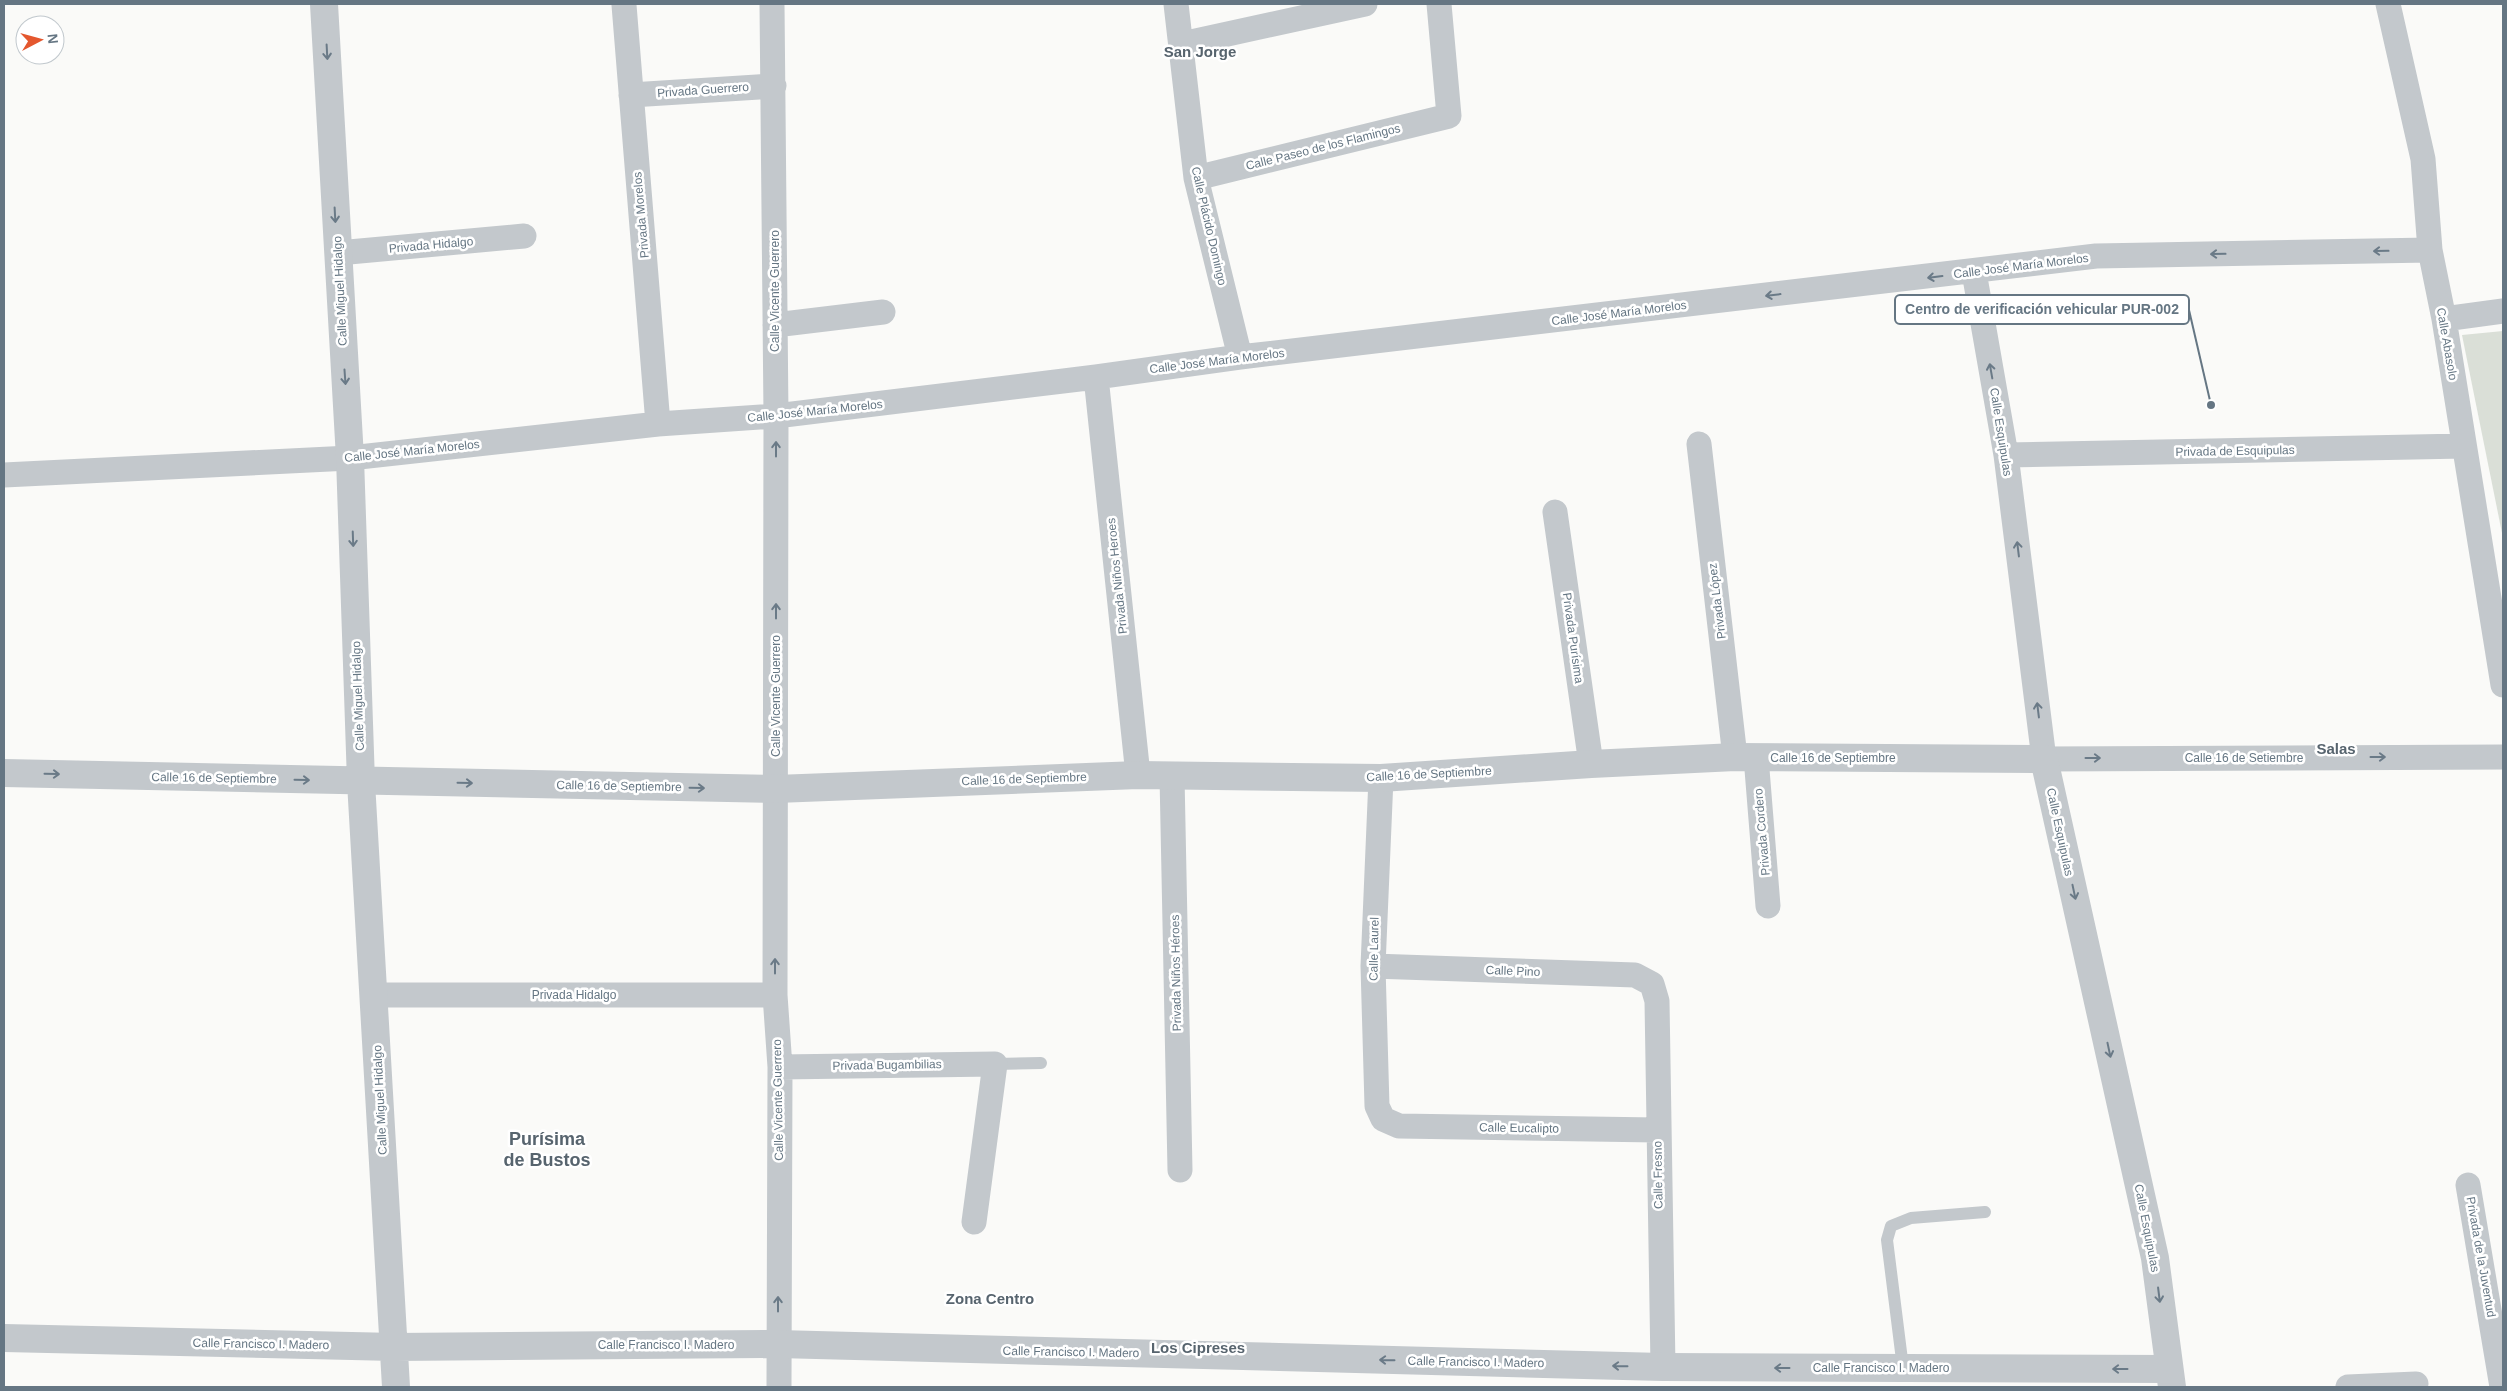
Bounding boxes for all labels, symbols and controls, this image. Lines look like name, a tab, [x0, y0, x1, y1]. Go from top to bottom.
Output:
north arrow	[15, 15, 65, 65]
text: N	[44, 33, 61, 45]
district label: San Jorge	[1164, 43, 1236, 60]
one-way arrow	[322, 44, 331, 60]
street label: Privada Guerrero	[657, 80, 750, 100]
street label: Calle Paseo de los Flamingos	[1244, 121, 1402, 173]
street label: Calle Plácido Domingo	[1189, 165, 1230, 287]
street label: Privada Morelos	[630, 171, 652, 259]
one-way arrow	[331, 206, 340, 222]
street label: Calle Vicente Guerrero	[768, 230, 782, 352]
street label: Privada Hidalgo	[388, 234, 474, 256]
street label: Calle Miguel Hidalgo	[330, 235, 350, 346]
one-way arrow	[2373, 246, 2389, 255]
one-way arrow	[2211, 249, 2227, 259]
street label: Calle José María Morelos	[1953, 251, 2089, 281]
one-way arrow	[1927, 272, 1943, 282]
one-way arrow	[1766, 290, 1782, 300]
callout: Centro de verificación vehicular PUR-002	[1895, 295, 2189, 324]
street label: Calle José María Morelos	[1551, 298, 1687, 328]
text: Centro de verificación vehicular PUR-002	[1905, 301, 2179, 317]
street label: Calle Abasolo	[2434, 307, 2460, 382]
street label: Calle José María Morelos	[1149, 346, 1285, 376]
one-way arrow	[1986, 363, 1996, 379]
one-way arrow	[341, 369, 350, 385]
street label: Calle Esquipulas	[1987, 387, 2015, 477]
street label: Calle José María Morelos	[747, 397, 883, 425]
street label: Calle José María Morelos	[344, 437, 480, 465]
one-way arrow	[771, 441, 781, 457]
street label: Privada de Esquipulas	[2175, 443, 2295, 459]
street label: Privada Niños Heroes	[1104, 517, 1130, 635]
one-way arrow	[348, 530, 358, 547]
one-way arrow	[2013, 541, 2023, 557]
street label: Privada López	[1705, 562, 1729, 640]
street label: Privada Purísima	[1560, 592, 1586, 685]
one-way arrow	[771, 603, 781, 620]
street label: Calle Vicente Guerrero	[769, 635, 783, 757]
street label: Calle Miguel Hidalgo	[349, 640, 367, 751]
one-way arrow	[2033, 703, 2043, 719]
district label: Salas	[2316, 740, 2356, 757]
street label: Calle 16 de Septiembre	[1770, 751, 1896, 765]
street label: Calle 16 de Setiembre	[2185, 751, 2304, 765]
one-way arrow	[2370, 752, 2386, 762]
one-way arrow	[2084, 753, 2101, 763]
street label: Calle 16 de Septiembre	[1366, 764, 1492, 784]
one-way arrow	[44, 769, 60, 779]
street label: Calle 16 de Septiembre	[151, 770, 277, 786]
street label: Calle 16 de Septiembre	[961, 770, 1087, 788]
one-way arrow	[294, 775, 310, 785]
street label: Calle 16 de Septiembre	[556, 778, 682, 794]
one-way arrow	[457, 779, 473, 788]
one-way arrow	[689, 783, 705, 792]
street label: Calle Esquipulas	[2044, 787, 2076, 877]
street label: Privada Cordero	[1751, 788, 1773, 876]
one-way arrow	[2069, 883, 2079, 899]
street label: Privada Niños Héroes	[1168, 915, 1184, 1031]
street label: Calle Laurel	[1366, 917, 1382, 981]
one-way arrow	[770, 958, 780, 974]
street label: Calle Pino	[1485, 963, 1541, 979]
street label: Privada Hidalgo	[532, 988, 617, 1002]
street label: Calle Vicente Guerrero	[770, 1039, 786, 1161]
one-way arrow	[2105, 1042, 2114, 1058]
street label: Calle Miguel Hidalgo	[370, 1044, 390, 1155]
street label: Privada Bugambilias	[832, 1057, 942, 1073]
street label: Calle Eucalipto	[1479, 1120, 1559, 1136]
district label: Purísima de Bustos	[503, 1129, 591, 1170]
street label: Calle Fresno	[1650, 1141, 1666, 1209]
street label: Calle Esquipulas	[2132, 1183, 2162, 1273]
street label: Privada de la Juventud	[2464, 1196, 2498, 1318]
one-way arrow	[2154, 1287, 2164, 1303]
district label: Zona Centro	[946, 1290, 1034, 1307]
one-way arrow	[773, 1296, 783, 1312]
street label: Calle Francisco I. Madero	[193, 1336, 330, 1352]
street label: Calle Francisco I. Madero	[598, 1338, 735, 1352]
district label: Los Cipreses	[1151, 1339, 1245, 1356]
street label: Calle Francisco I. Madero	[1003, 1344, 1140, 1360]
street label: Calle Francisco I. Madero	[1408, 1354, 1545, 1370]
one-way arrow	[1380, 1355, 1396, 1365]
one-way arrow	[1612, 1361, 1628, 1371]
street label: Calle Francisco I. Madero	[1813, 1361, 1950, 1375]
one-way arrow	[1774, 1363, 1790, 1373]
one-way arrow	[2112, 1364, 2128, 1374]

